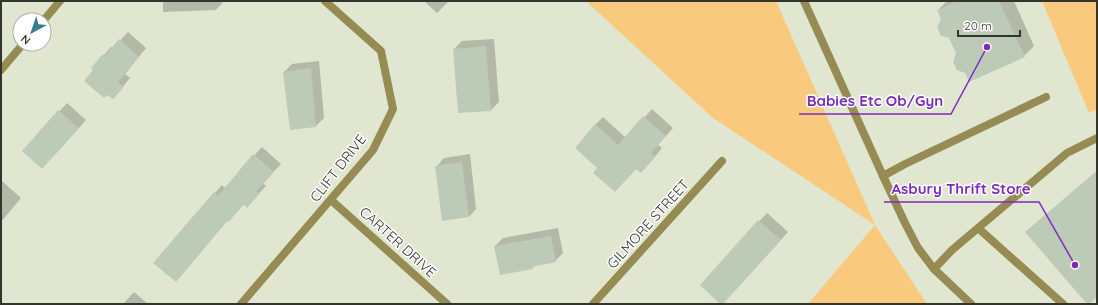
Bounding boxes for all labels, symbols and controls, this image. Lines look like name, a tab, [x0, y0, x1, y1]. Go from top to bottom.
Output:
north arrow	[12, 12, 52, 52]
scale bar	[958, 12, 1020, 38]
text: 20 m	[964, 18, 992, 33]
text: N	[18, 32, 33, 48]
callout: Babies Etc Ob/Gyn	[799, 87, 951, 114]
text: Babies Etc Ob/Gyn	[807, 91, 943, 110]
street label: CLIFT DRIVE	[306, 131, 370, 205]
callout: Asbury Thrift Store	[884, 175, 1039, 202]
street label: GILMORE STREET	[603, 176, 693, 272]
text: Asbury Thrift Store	[891, 179, 1031, 198]
street label: CARTER DRIVE	[356, 203, 440, 281]

